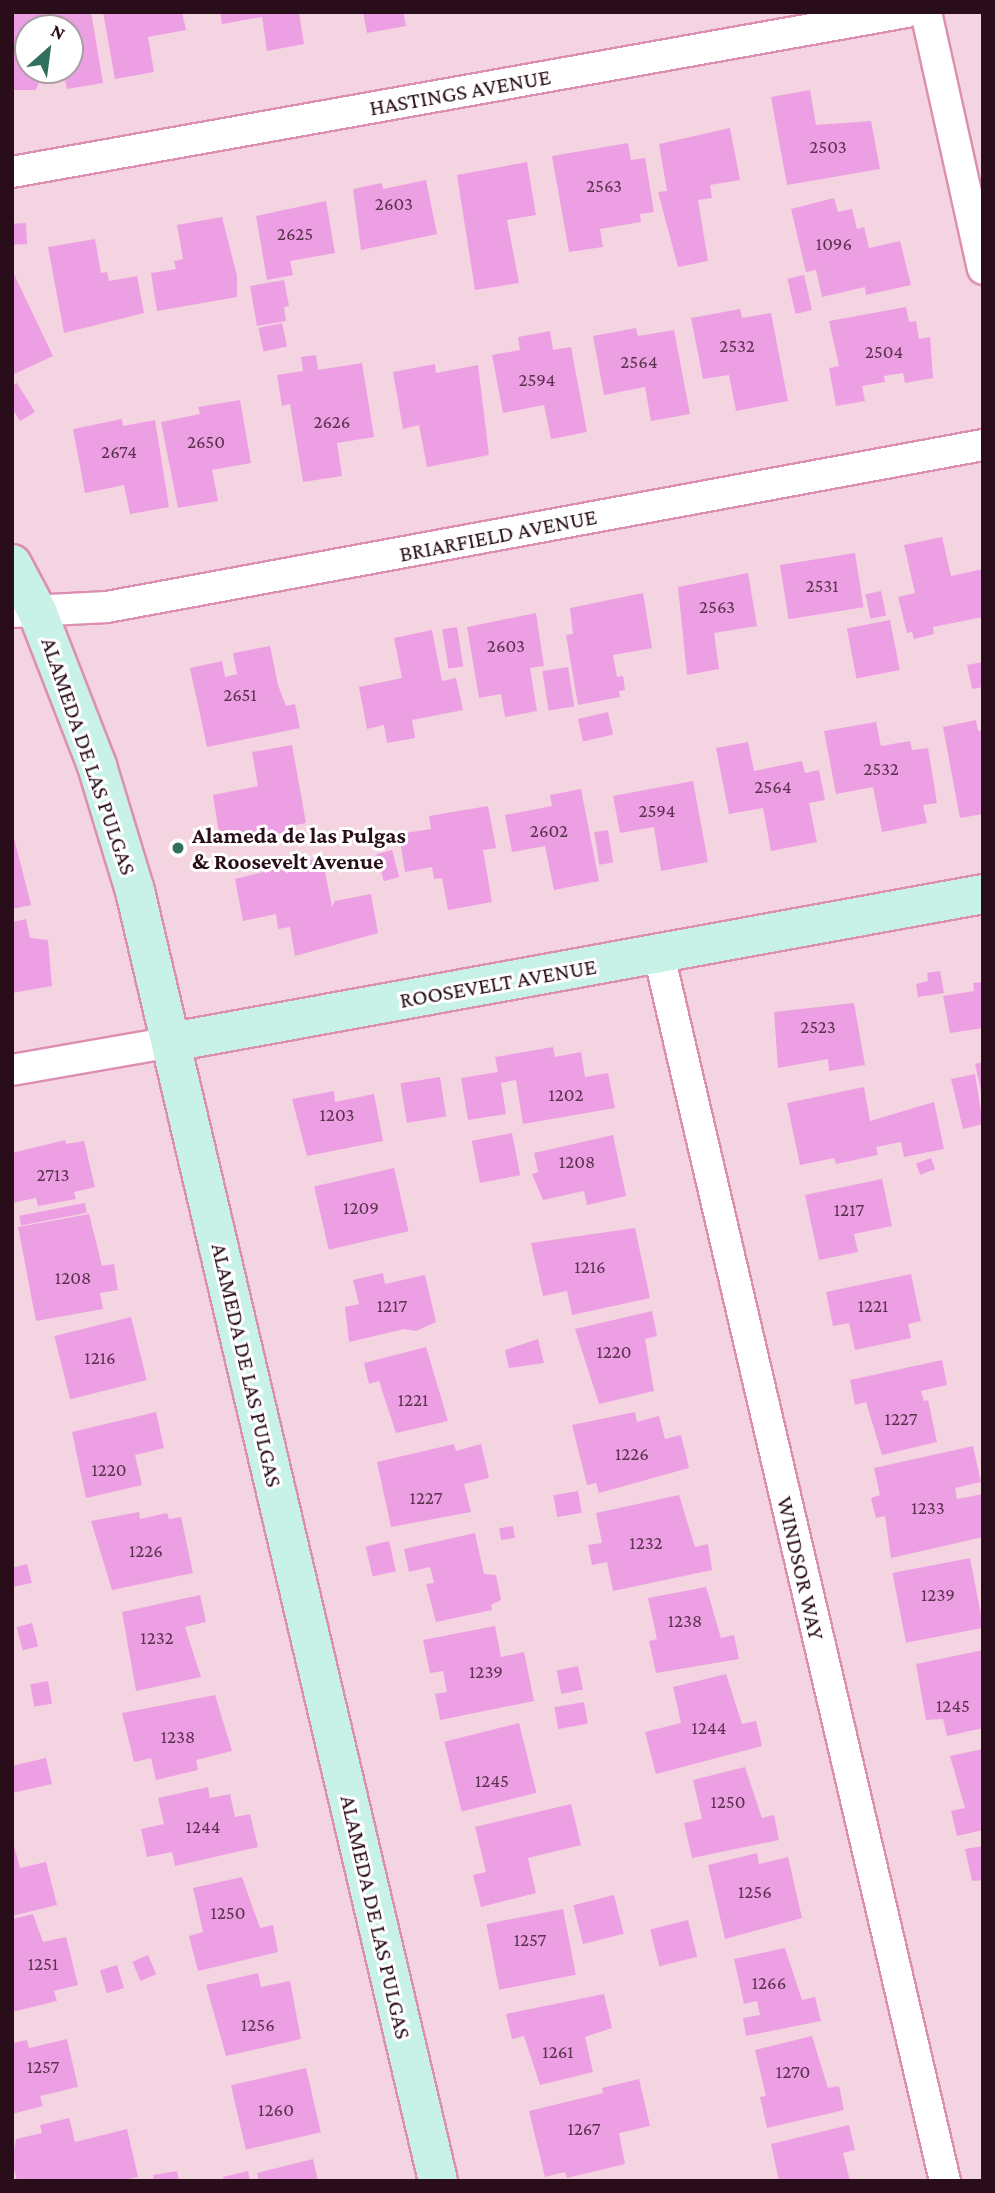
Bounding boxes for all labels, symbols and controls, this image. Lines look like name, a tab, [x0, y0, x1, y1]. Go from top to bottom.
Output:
north arrow	[14, 14, 84, 84]
text: N	[47, 19, 69, 44]
street label: HASTINGS AVENUE	[367, 62, 553, 122]
house number: 2503	[809, 136, 847, 158]
house number: 2563	[586, 175, 622, 197]
house number: 2603	[375, 193, 413, 215]
house number: 2625	[277, 223, 313, 245]
house number: 1096	[816, 233, 852, 255]
house number: 2532	[719, 335, 755, 357]
house number: 2504	[865, 341, 903, 363]
house number: 2564	[620, 351, 658, 373]
house number: 2594	[519, 369, 555, 391]
house number: 2626	[313, 411, 351, 433]
house number: 2650	[187, 431, 225, 453]
house number: 2674	[101, 441, 137, 463]
street label: BRIARFIELD AVENUE	[397, 502, 599, 568]
house number: 2531	[805, 575, 839, 597]
house number: 2563	[699, 596, 735, 618]
street label: ALAMEDA DE LAS PULGAS	[35, 634, 143, 878]
house number: 2603	[487, 635, 525, 657]
house number: 2651	[223, 684, 257, 706]
house number: 2532	[863, 758, 899, 780]
house number: 2564	[754, 776, 792, 798]
house number: 2594	[639, 800, 675, 822]
house number: 2602	[530, 820, 568, 842]
place label: Alameda de las Pulgas & Roosevelt Avenue	[192, 821, 406, 875]
marker: Alameda de las Pulgas & Roosevelt Avenue	[170, 840, 186, 856]
street label: ROOSEVELT AVENUE	[397, 952, 599, 1014]
house number: 2523	[800, 1016, 836, 1038]
house number: 1202	[549, 1084, 583, 1106]
house number: 1203	[320, 1104, 354, 1126]
house number: 1208	[559, 1151, 595, 1173]
house number: 2713	[37, 1164, 69, 1186]
house number: 1209	[343, 1197, 379, 1219]
house number: 1217	[834, 1199, 864, 1221]
street label: ALAMEDA DE LAS PULGAS	[205, 1240, 289, 1490]
house number: 1216	[574, 1256, 606, 1278]
house number: 1208	[55, 1267, 91, 1289]
house number: 1217	[377, 1295, 407, 1317]
house number: 1221	[858, 1295, 888, 1317]
house number: 1220	[596, 1341, 632, 1363]
house number: 1216	[84, 1347, 116, 1369]
house number: 1221	[398, 1389, 428, 1411]
house number: 1227	[885, 1408, 917, 1430]
house number: 1226	[615, 1443, 649, 1465]
house number: 1220	[91, 1459, 127, 1481]
house number: 1227	[410, 1487, 442, 1509]
street label: WINDSOR WAY	[771, 1494, 831, 1642]
house number: 1233	[911, 1497, 945, 1519]
house number: 1232	[629, 1532, 663, 1554]
house number: 1226	[129, 1540, 163, 1562]
house number: 1239	[921, 1584, 955, 1606]
house number: 1238	[668, 1610, 702, 1632]
house number: 1232	[140, 1627, 174, 1649]
house number: 1239	[469, 1661, 503, 1683]
house number: 1245	[936, 1695, 970, 1717]
house number: 1244	[692, 1717, 726, 1739]
house number: 1238	[161, 1726, 195, 1748]
house number: 1245	[475, 1770, 509, 1792]
house number: 1250	[710, 1791, 746, 1813]
street label: ALAMEDA DE LAS PULGAS	[334, 1792, 418, 2042]
house number: 1244	[186, 1816, 220, 1838]
house number: 1256	[738, 1881, 772, 1903]
house number: 1250	[210, 1902, 246, 1924]
house number: 1257	[514, 1929, 546, 1951]
house number: 1251	[28, 1953, 58, 1975]
house number: 1266	[752, 1972, 786, 1994]
house number: 1256	[241, 2014, 275, 2036]
house number: 1261	[542, 2041, 574, 2063]
house number: 1257	[27, 2056, 59, 2078]
house number: 1270	[776, 2061, 810, 2083]
house number: 1260	[258, 2099, 294, 2121]
house number: 1267	[567, 2118, 601, 2140]

